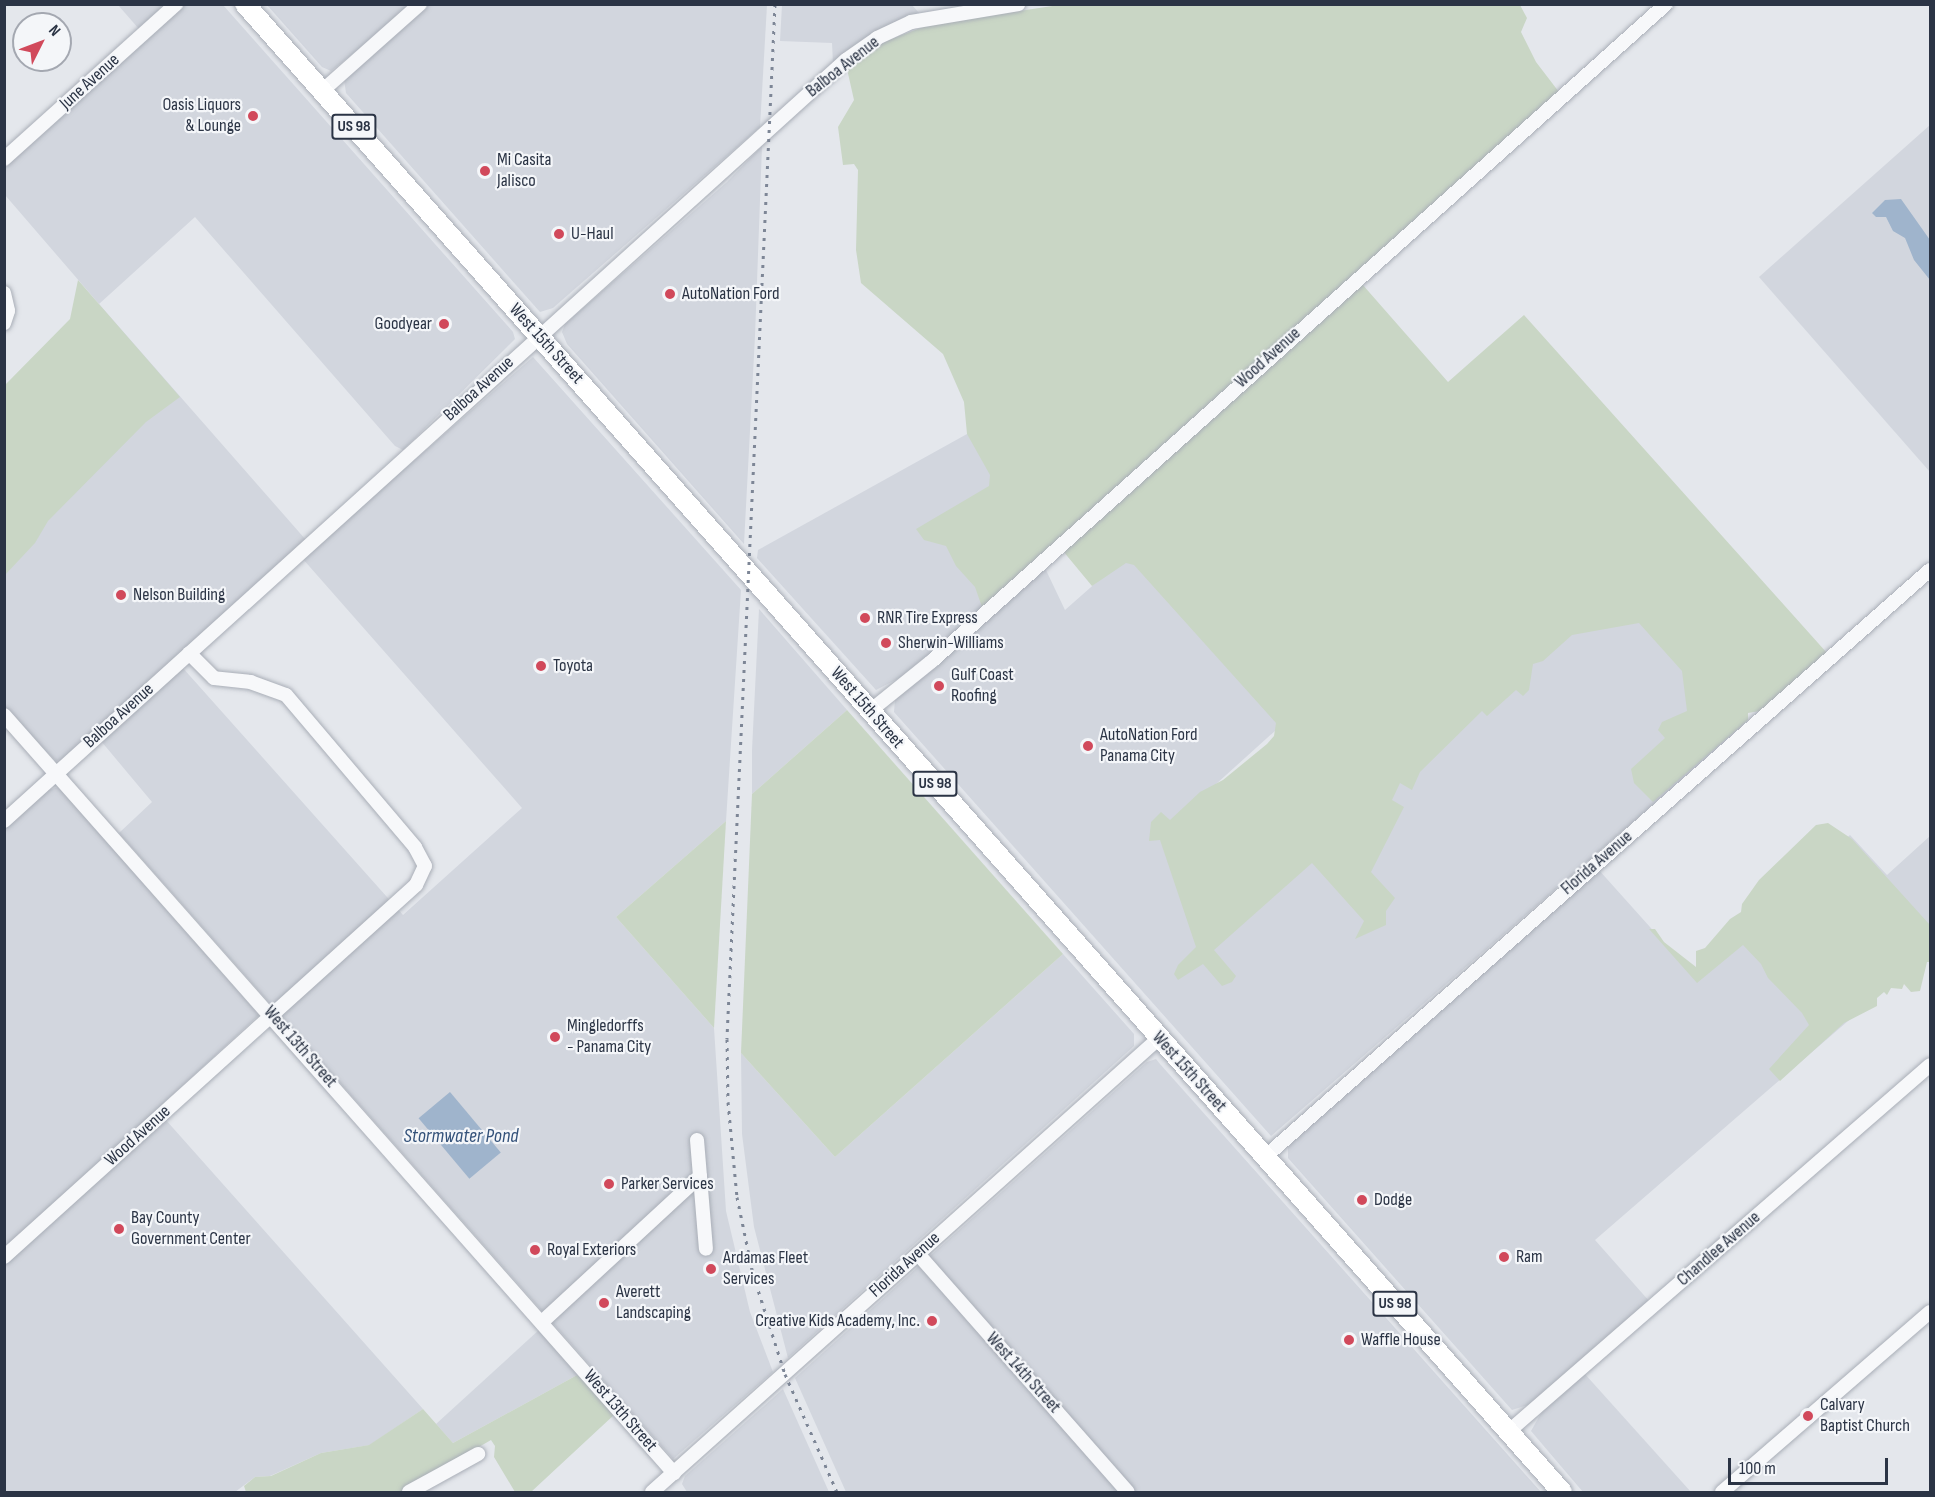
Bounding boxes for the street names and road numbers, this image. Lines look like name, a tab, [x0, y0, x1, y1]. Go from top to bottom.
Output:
street label: Balboa Avenue	[802, 32, 884, 102]
street label: June Avenue	[56, 50, 124, 114]
road number: US 98	[330, 114, 378, 140]
street label: West 15th Street	[504, 299, 588, 389]
street label: Wood Avenue	[1231, 323, 1305, 393]
street label: Balboa Avenue	[439, 352, 519, 426]
street label: West 15th Street	[826, 663, 908, 753]
street label: Balboa Avenue	[79, 679, 159, 753]
road number: US 98	[911, 771, 959, 797]
street label: Florida Avenue	[1557, 826, 1637, 900]
street label: West 13th Street	[259, 1002, 341, 1092]
street label: West 15th Street	[1147, 1027, 1231, 1117]
street label: Wood Avenue	[101, 1101, 175, 1171]
street label: Chandlee Avenue	[1673, 1207, 1765, 1291]
street label: Florida Avenue	[865, 1228, 945, 1302]
road number: US 98	[1371, 1291, 1419, 1317]
street label: West 14th Street	[981, 1328, 1065, 1418]
street label: West 13th Street	[579, 1366, 661, 1456]

